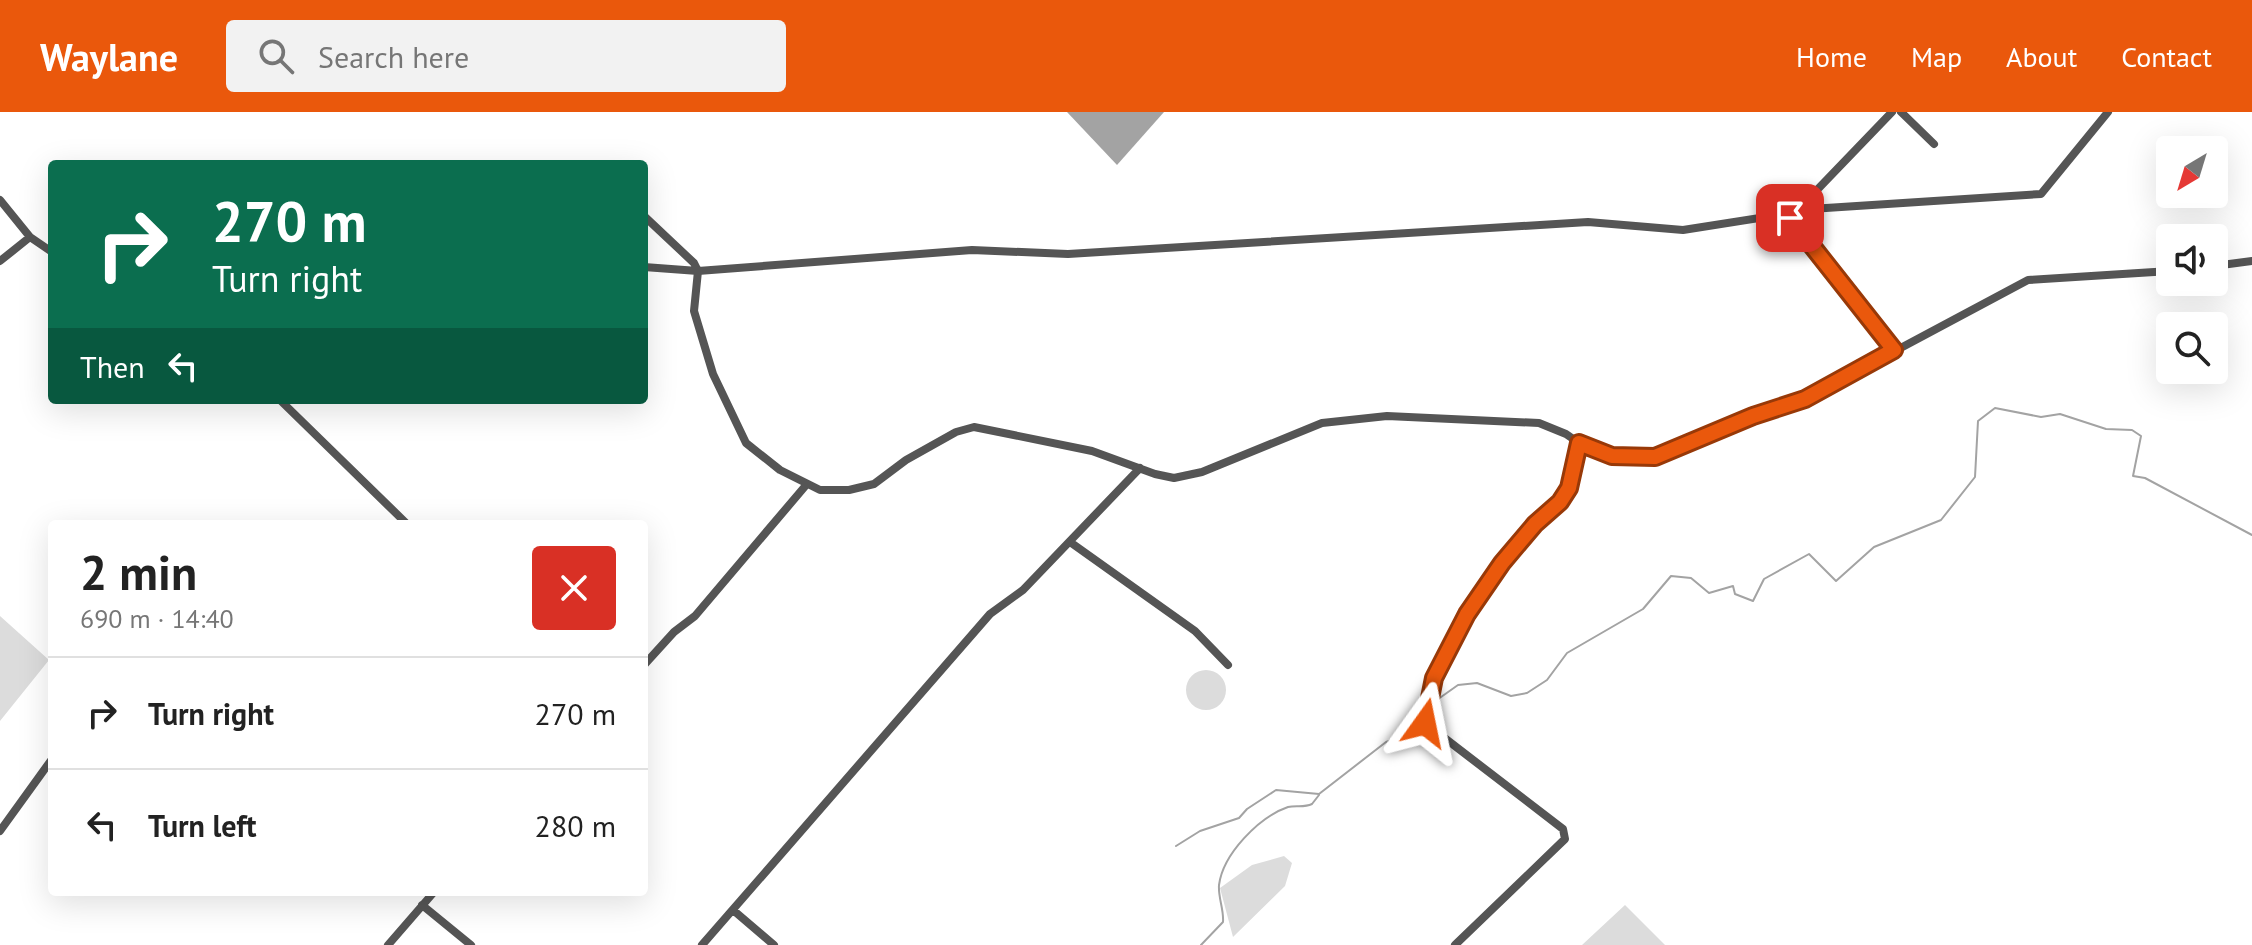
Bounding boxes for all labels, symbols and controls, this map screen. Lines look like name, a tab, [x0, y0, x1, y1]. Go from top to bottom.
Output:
search box	[226, 20, 786, 92]
text: Waylane	[40, 32, 178, 81]
icon: search	[254, 34, 298, 78]
text: Search here	[318, 37, 469, 76]
text: Home	[1796, 38, 1867, 75]
text: Map	[1911, 38, 1962, 75]
text: About	[2006, 38, 2077, 75]
text: Contact	[2121, 38, 2212, 75]
north arrow	[2156, 136, 2228, 208]
map controls	[2156, 136, 2228, 384]
pin	[1756, 184, 1824, 252]
text: 270 m	[212, 185, 367, 257]
icon: right	[80, 192, 184, 296]
icon: arrive	[1768, 196, 1812, 240]
button: sound	[2156, 224, 2228, 296]
text: Turn right	[212, 255, 362, 302]
button: search	[2156, 312, 2228, 384]
icon: left	[161, 344, 205, 388]
text: Then	[80, 347, 145, 386]
text: 2 min	[80, 541, 197, 603]
button: close	[532, 546, 616, 630]
text: 690 m · 14:40	[80, 602, 234, 635]
position arrow	[1383, 681, 1467, 765]
icon: right	[80, 691, 124, 735]
text: Turn right	[148, 694, 274, 733]
text: 270 m	[535, 694, 616, 733]
icon: left	[80, 803, 124, 847]
text: Turn left	[148, 806, 256, 845]
text: 280 m	[535, 806, 616, 845]

